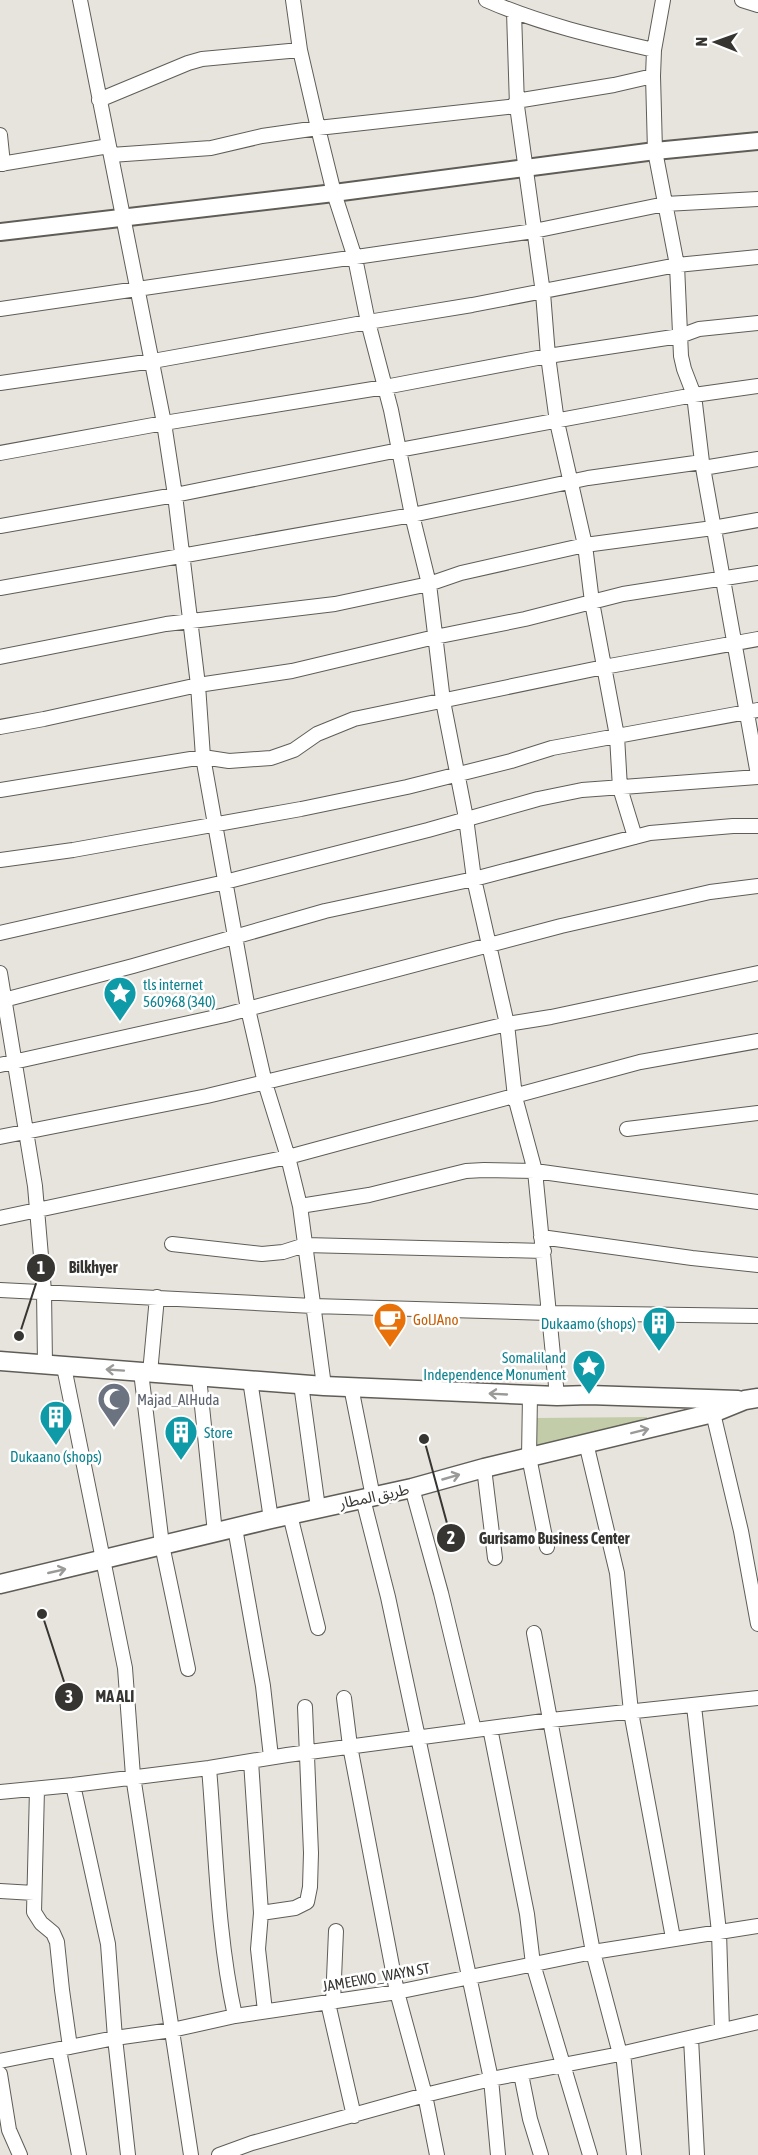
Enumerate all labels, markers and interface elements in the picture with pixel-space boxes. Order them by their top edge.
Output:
north arrow [686,12,746,72]
text: N [692,37,710,47]
place icon: tls internet 560968 (340) [102,975,138,1022]
place label: tls internet 560968 (340) [143,976,216,1010]
callout: Bilkhyer [26,1251,129,1285]
text: 1 [37,1257,45,1278]
text: Bilkhyer [69,1258,118,1276]
cafe icon: GolJAno [372,1301,408,1348]
building icon: Dukaamo (shops) [641,1305,677,1352]
place label: GolJAno [413,1311,458,1328]
place label: Dukaamo (shops) [541,1315,636,1332]
place icon: Somaliland Independence Monument [571,1348,607,1395]
place label: Somaliland Independence Monument [423,1349,566,1383]
one-way arrow [105,1365,125,1376]
mosque icon: Majad_AlHuda [96,1381,132,1428]
one-way arrow [489,1388,509,1399]
place label: Majad_AlHuda [137,1391,219,1408]
building icon: Dukaano (shops) [38,1399,74,1446]
building icon: Store [163,1414,199,1461]
place label: Store [204,1424,233,1441]
one-way arrow [630,1425,649,1437]
place label: Dukaano (shops) [10,1448,102,1465]
one-way arrow [441,1471,460,1482]
street label: طريق المطار [337,1480,411,1514]
callout: Gurisamo Business Center [436,1521,641,1555]
text: 2 [447,1527,455,1548]
text: Gurisamo Business Center [479,1529,630,1547]
one-way arrow [47,1565,66,1576]
callout: MA ALI [54,1680,146,1714]
text: 3 [65,1686,73,1707]
text: MA ALI [96,1687,134,1705]
street label: JAMEEWO_WAYN ST [321,1959,431,1995]

